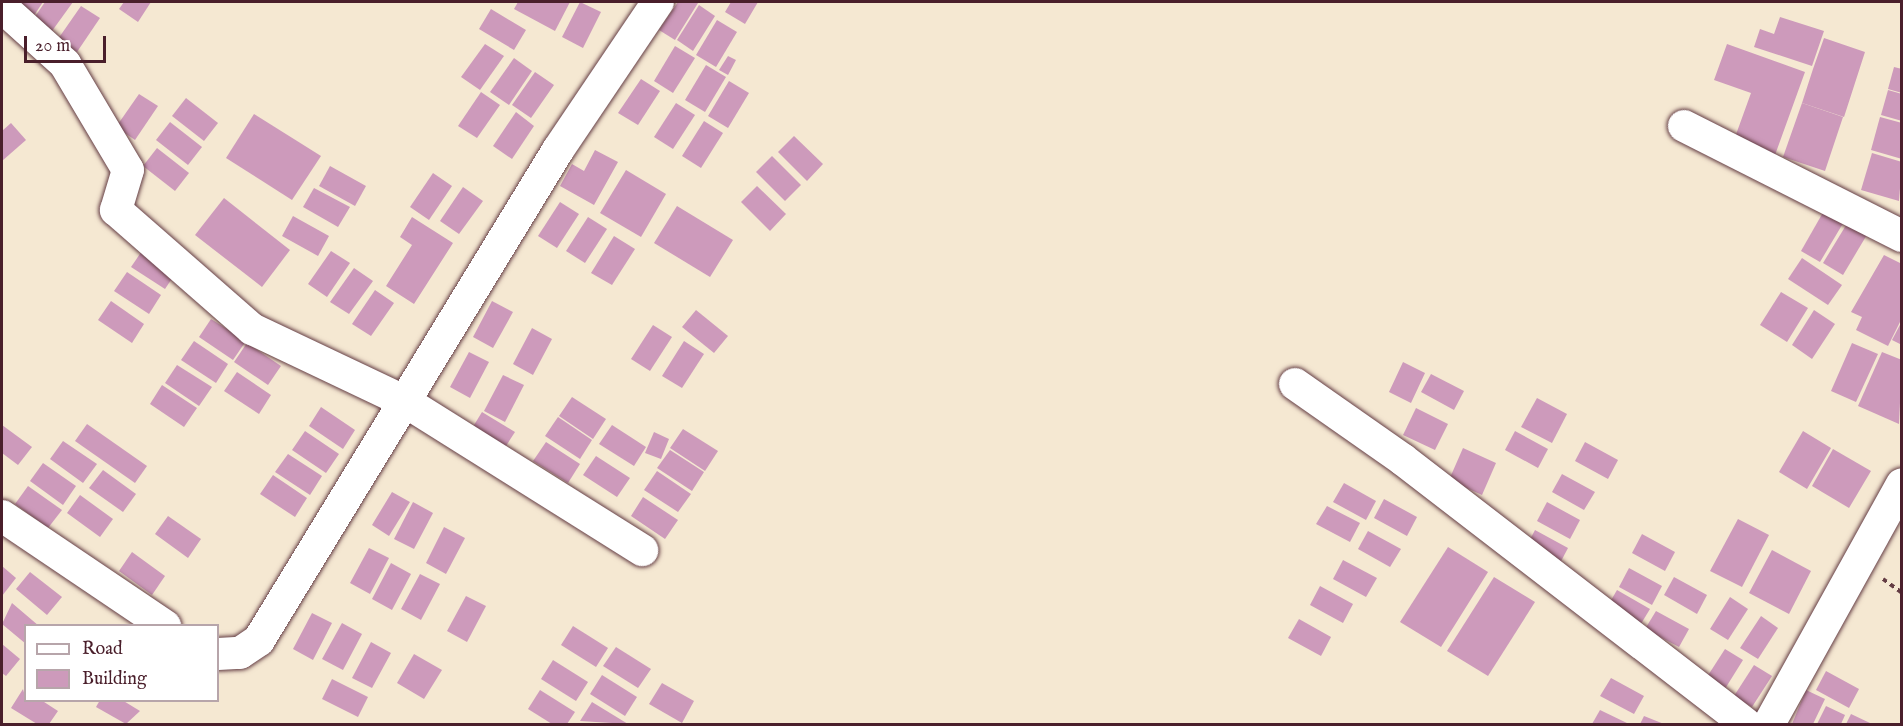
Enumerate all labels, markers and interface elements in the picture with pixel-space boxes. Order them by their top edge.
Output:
scale bar [27,24,110,62]
text: 20 m [35,35,70,58]
legend [24,624,219,702]
text: Road [82,638,123,661]
text: Building [82,668,147,691]

